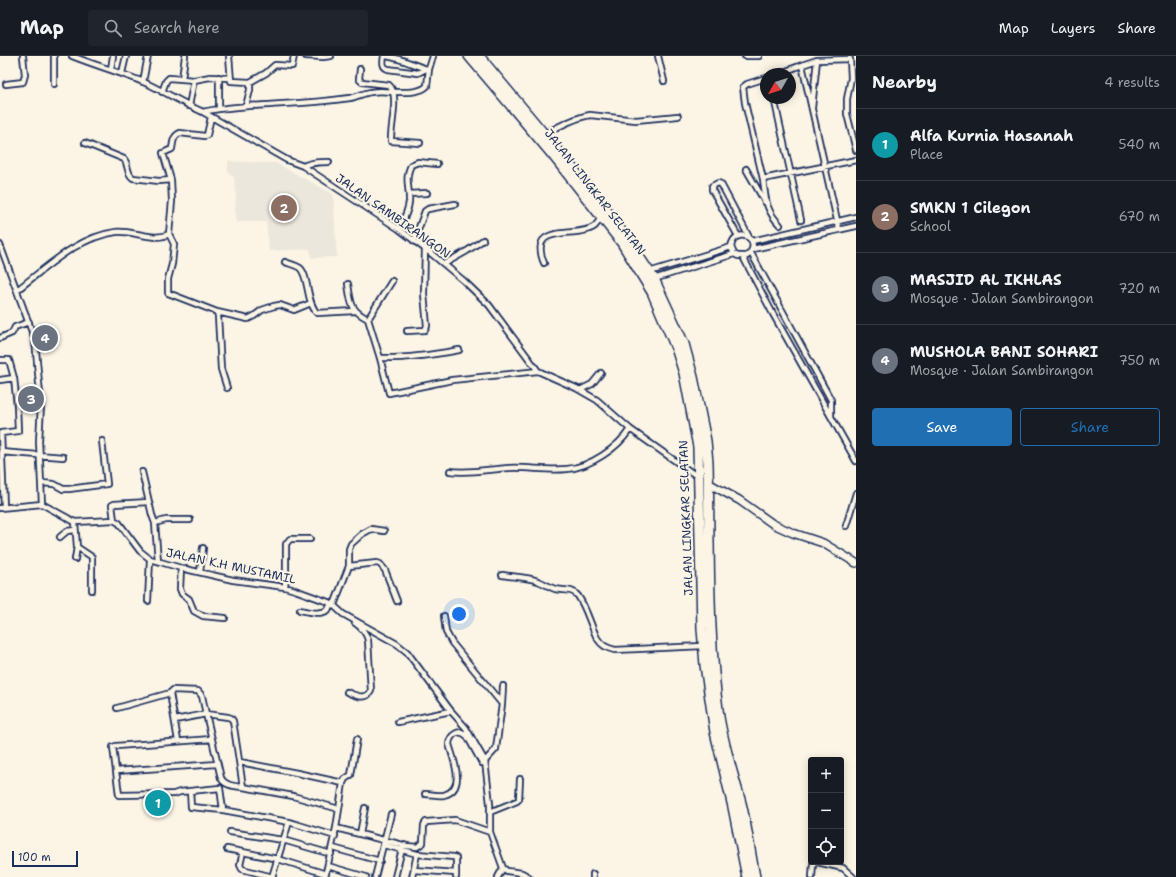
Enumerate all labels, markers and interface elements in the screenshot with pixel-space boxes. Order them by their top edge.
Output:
search box [88,10,368,46]
text: Map [20,15,64,40]
icon: search [102,17,124,39]
text: Search here [134,18,220,38]
text: Map [999,19,1029,37]
text: Layers [1051,19,1095,37]
text: Share [1117,19,1156,37]
north arrow [760,68,796,104]
text: Nearby [872,71,937,93]
text: 4 results [1104,74,1160,91]
street label: JALAN LINGKAR SELATAN [541,126,649,258]
text: Alfa Kurnia Hasanah [910,126,1073,146]
text: 1 [882,136,888,153]
text: 540 m [1119,136,1160,153]
text: Place [910,146,943,163]
street label: JALAN SAMBIRANGON [332,170,454,262]
pin: 2 [271,193,297,223]
text: SMKN 1 Cilegon [910,198,1030,218]
text: 2 [880,208,890,225]
text: 670 m [1119,208,1160,225]
text: School [910,218,951,235]
text: MASJID AL IKHLAS [910,270,1062,290]
text: 3 [880,280,890,297]
text: 720 m [1119,280,1160,297]
text: Mosque · Jalan Sambirangon [910,290,1094,307]
pin: 4 [32,323,58,353]
text: MUSHOLA BANI SOHARI [910,342,1098,362]
text: 4 [880,352,890,369]
text: 750 m [1119,352,1160,369]
text: Mosque · Jalan Sambirangon [910,362,1094,379]
pin: 3 [18,384,44,414]
button: Save [872,408,1012,446]
button: Share [1020,408,1160,446]
street label: JALAN LINGKAR SELATAN [675,440,697,596]
street label: JALAN K.H MUSTAMIL [165,544,298,588]
your location [449,604,469,624]
map controls [808,757,844,865]
button: + [808,757,844,793]
pin: 1 [145,788,171,818]
button: − [808,793,844,829]
button: locate [808,829,844,865]
scale bar [12,849,78,868]
text: 100 m [18,850,51,865]

